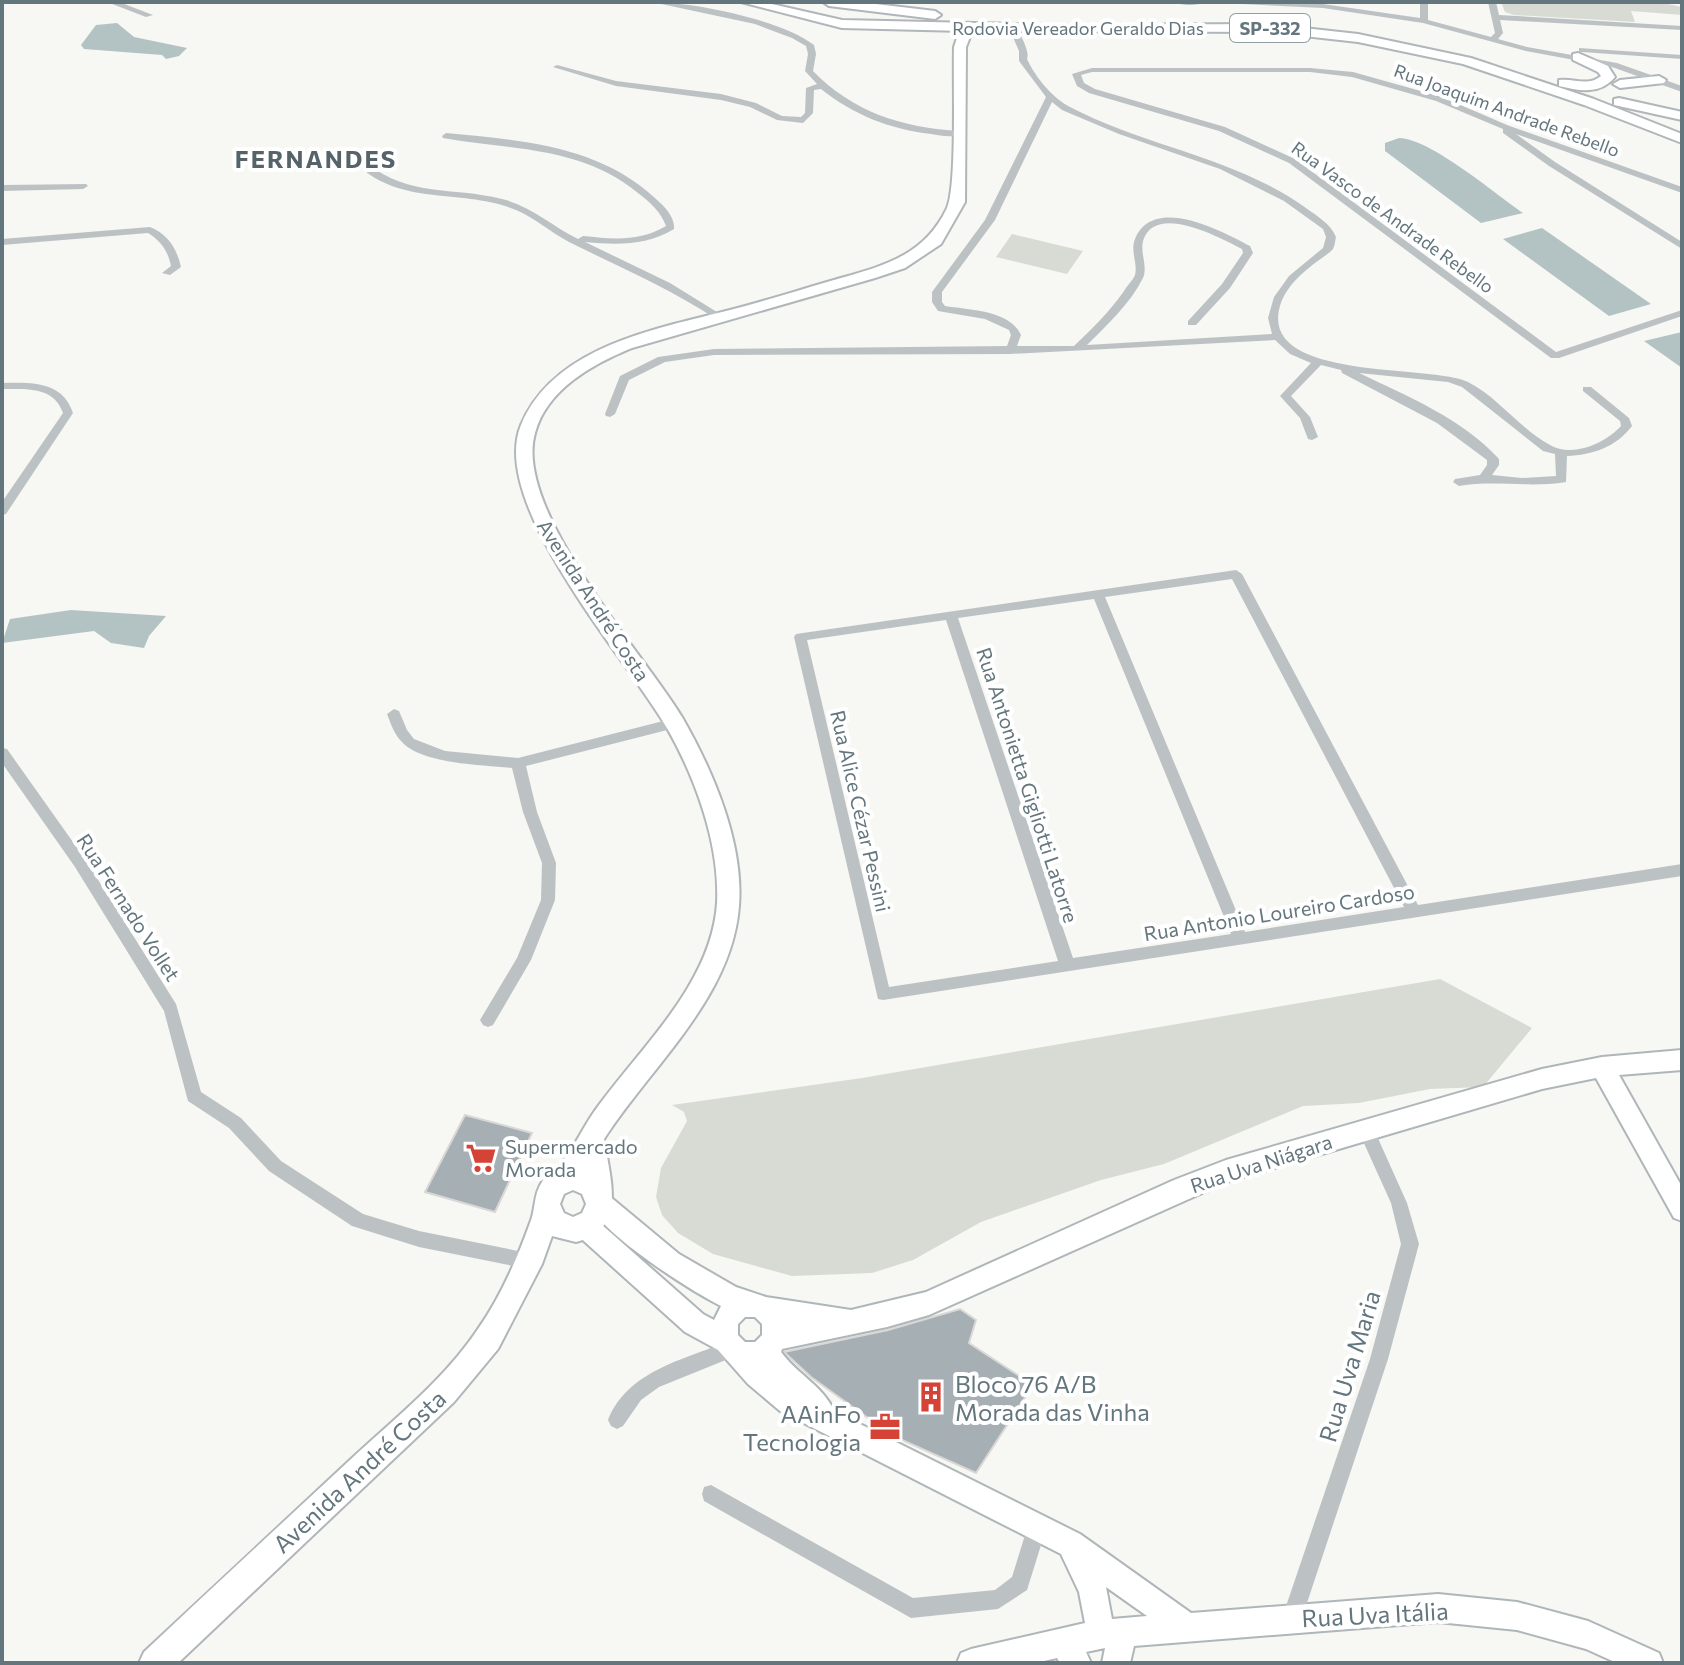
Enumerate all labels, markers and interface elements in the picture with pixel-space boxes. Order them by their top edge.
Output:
road number: SP-332 [1230,14,1310,42]
street label: Rodovia Vereador Geraldo Dias [952,17,1204,39]
street label: Rua Joaquim Andrade Rebello [1391,59,1623,161]
street label: Rua Vasco de Andrade Rebello [1288,136,1498,298]
district label: FERNANDES [235,144,397,173]
street label: Avenida André Costa [533,515,655,685]
street label: Rua Antonietta Gigliotti Latorre [972,644,1084,926]
street label: Rua Alice Cézar Pessini [826,708,896,914]
street label: Rua Fernado Vollet [72,829,186,985]
street label: Rua Antonio Loureiro Cardoso [1142,879,1416,945]
street label: Rua Uva Niágara [1187,1129,1335,1197]
place label: Supermercado Morada [505,1134,638,1181]
supermarket icon: Supermercado Morada [464,1141,498,1175]
street label: Rua Uva Maria [1312,1287,1386,1445]
place label: Bloco 76 A/B Morada das Vinha [955,1369,1150,1426]
building icon: Bloco 76 A/B Morada das Vinha [914,1380,948,1414]
street label: Avenida André Costa [267,1383,451,1559]
place label: AAinFo Tecnologia [743,1399,861,1456]
office icon: AAinFo Tecnologia [868,1410,902,1444]
street label: Rua Uva Itália [1301,1596,1449,1632]

